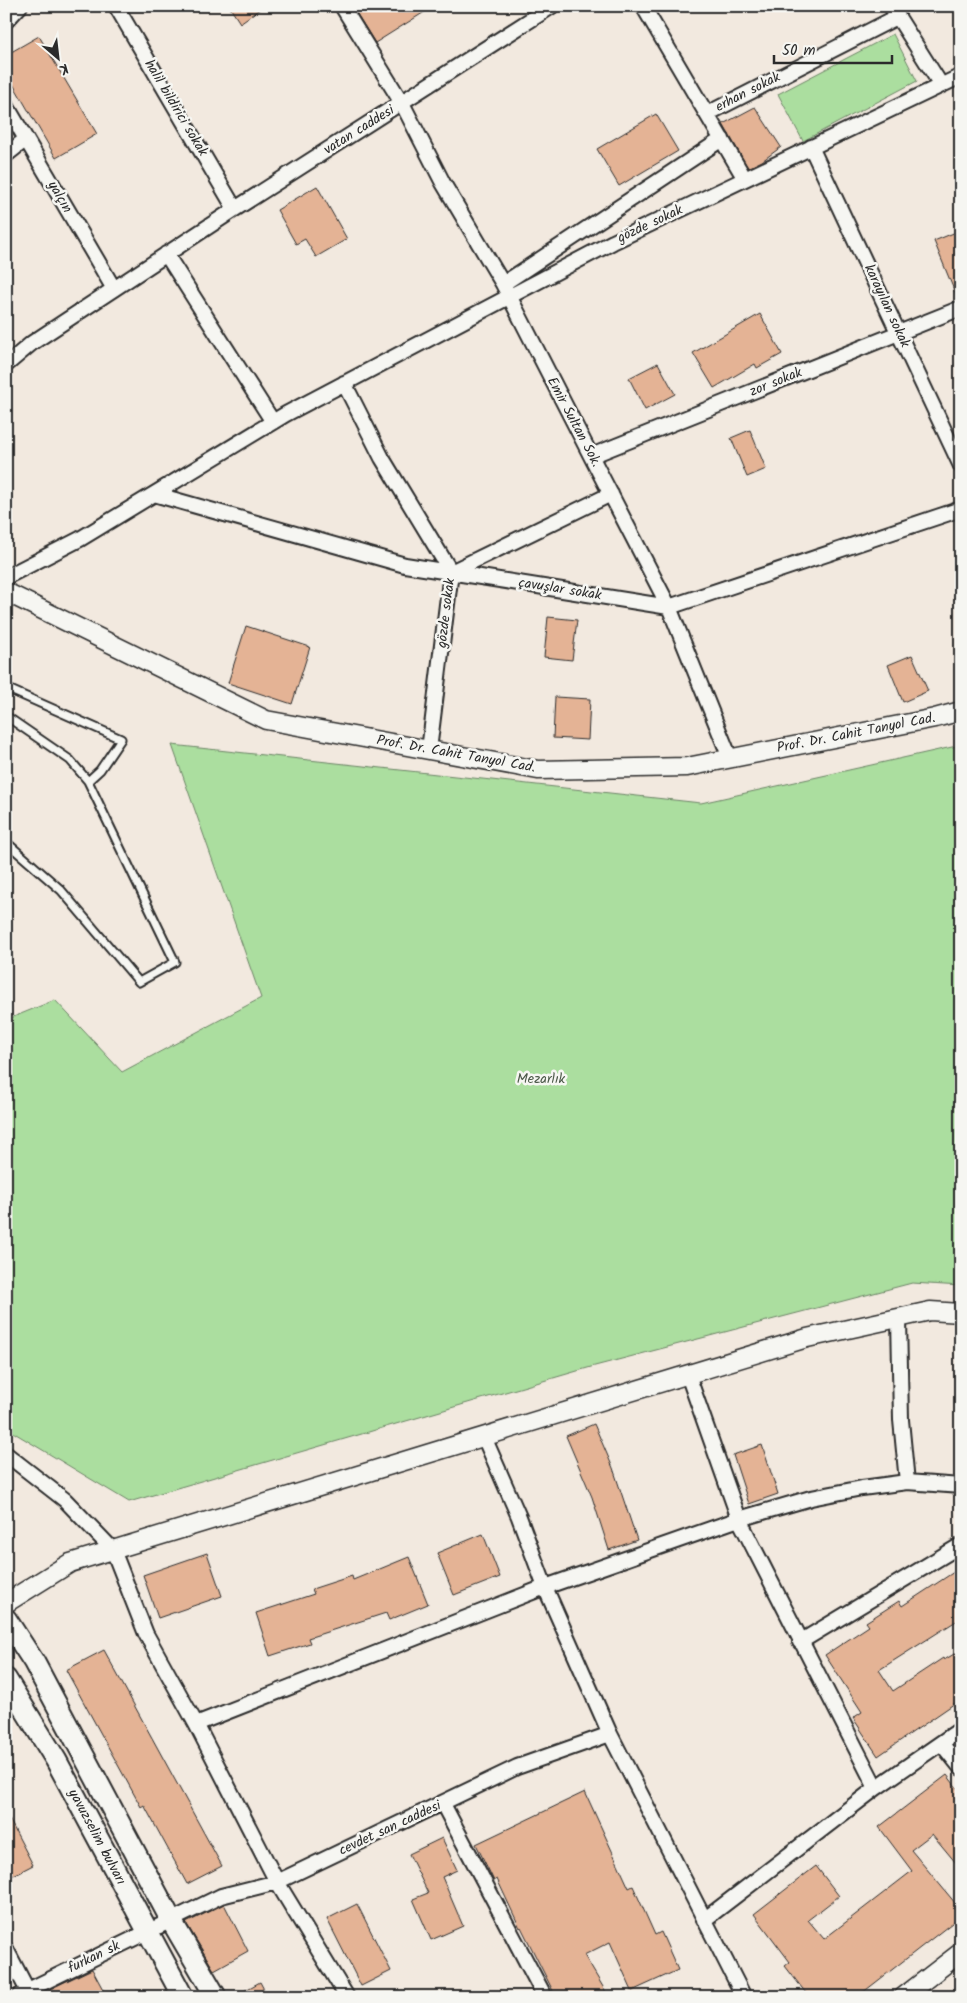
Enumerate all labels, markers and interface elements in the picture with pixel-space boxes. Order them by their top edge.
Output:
north arrow [32,32,82,82]
scale bar [774,32,892,64]
text: 50 m [782,39,816,63]
street label: halil bildirici sokak [138,55,214,161]
text: K [54,57,73,81]
street label: erhan sokak [712,66,785,118]
street label: vatan caddesi [319,99,399,161]
street label: yalçın [41,176,78,217]
street label: gözde sokak [613,199,687,249]
street label: karayılan sokak [858,261,916,352]
street label: zor sokak [746,361,806,402]
street label: Emir Sultan Sok. [541,373,607,471]
street label: çavuşlar sokak [517,572,603,606]
street label: gözde sokak [431,576,461,650]
street label: Prof. Dr. Cahit Tanyol Cad. [775,707,937,759]
street label: Prof. Dr. Cahit Tanyol Cad. [375,729,537,779]
park label: Mezarlık [517,1068,566,1090]
street label: yavuzselim bulvarı [62,1784,132,1889]
street label: cevdet san caddesi [335,1794,445,1861]
street label: furkan sk [64,1935,124,1979]

